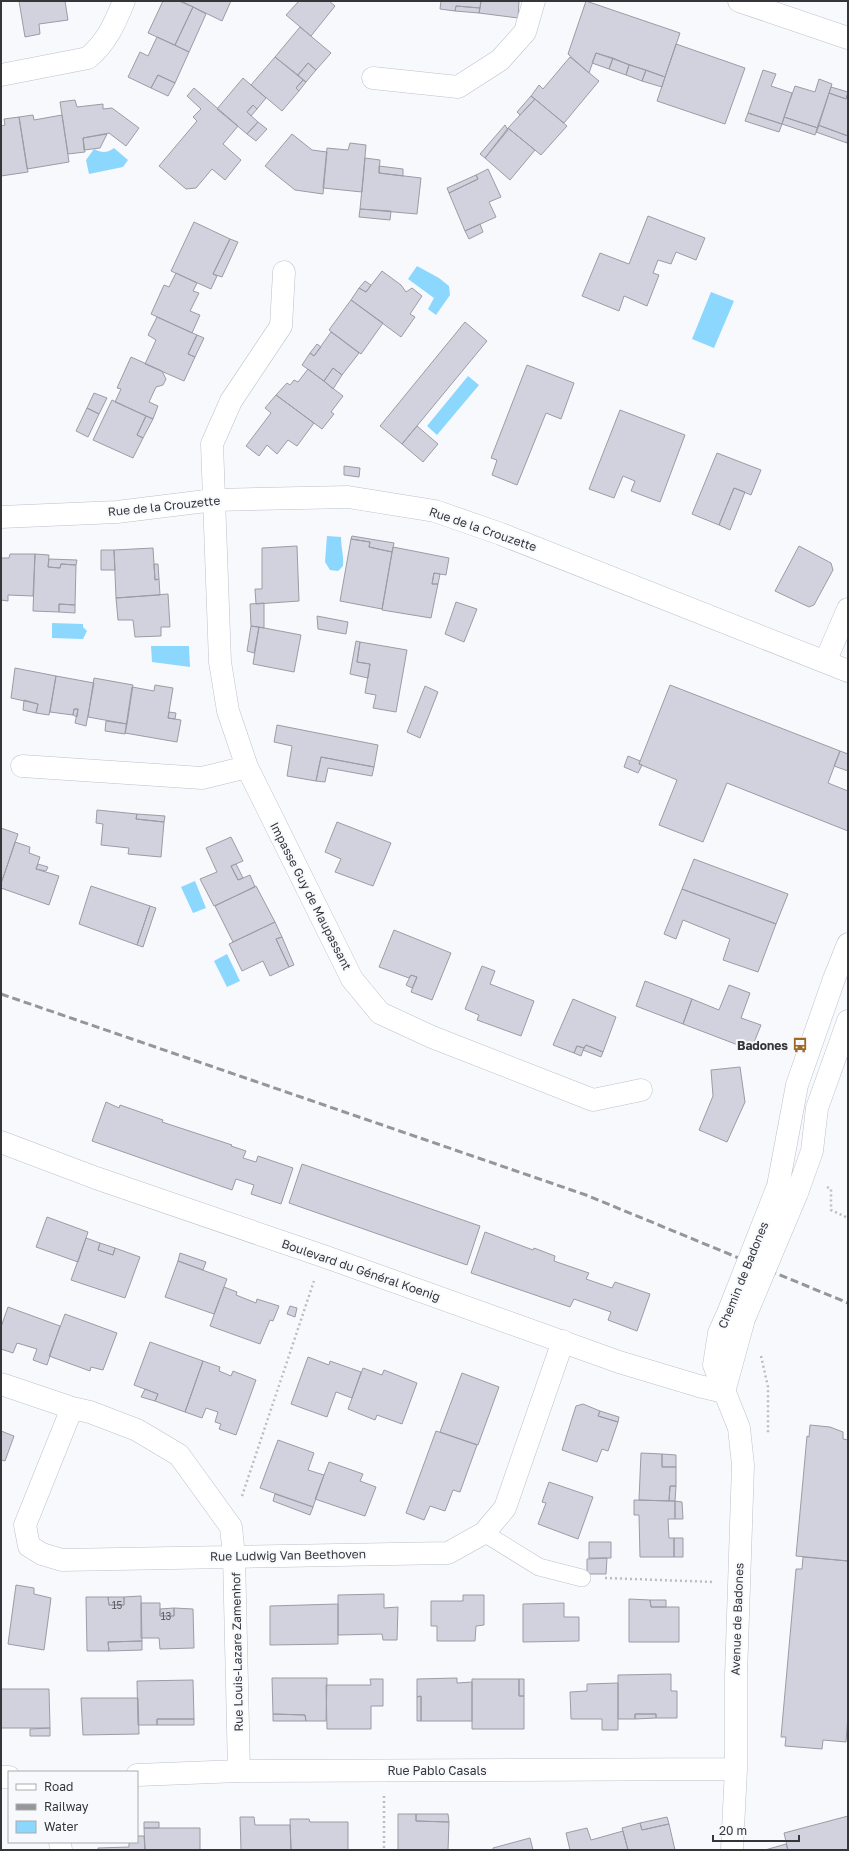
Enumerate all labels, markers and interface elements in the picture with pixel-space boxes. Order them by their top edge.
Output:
street label: Rue de la Crouzette [107,493,221,519]
street label: Rue de la Crouzette [427,504,539,554]
street label: Impasse Guy de Maupassant [267,819,355,973]
bus stop icon: Badones [791,1036,809,1054]
place label: Badones [737,1038,788,1053]
street label: Chemin de Badones [715,1219,771,1331]
street label: Boulevard du Général Koenig [280,1236,442,1304]
street label: Rue Ludwig Van Beethoven [210,1546,366,1564]
street label: Avenue de Badones [728,1562,746,1676]
street label: Rue Louis-Lazare Zamenhof [228,1572,246,1732]
house number: 15 [112,1599,123,1611]
house number: 13 [161,1610,171,1622]
street label: Rue Pablo Casals [387,1763,487,1778]
legend [8,1771,138,1843]
text: Road [44,1779,73,1794]
text: Railway [44,1799,89,1814]
scale bar [713,1817,799,1843]
text: Water [44,1819,78,1834]
text: 20 m [719,1823,747,1838]

